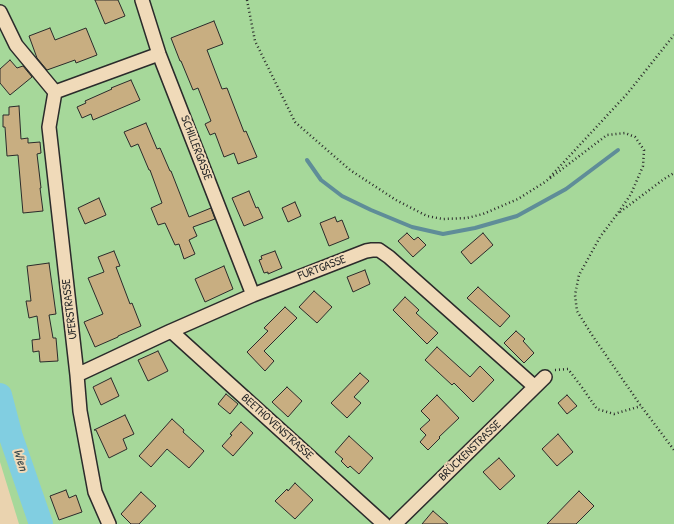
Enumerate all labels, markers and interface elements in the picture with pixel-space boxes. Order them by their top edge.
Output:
street label: SCHILLERGASSE [177,114,215,182]
street label: FURTGASSE [296,252,348,284]
street label: UFERSTRASSE [59,278,81,340]
street label: BEETHOVENSTRASSE [238,391,316,463]
street label: BRÜCKENSTRASSE [436,418,504,484]
water label: Wien [9,447,31,473]

